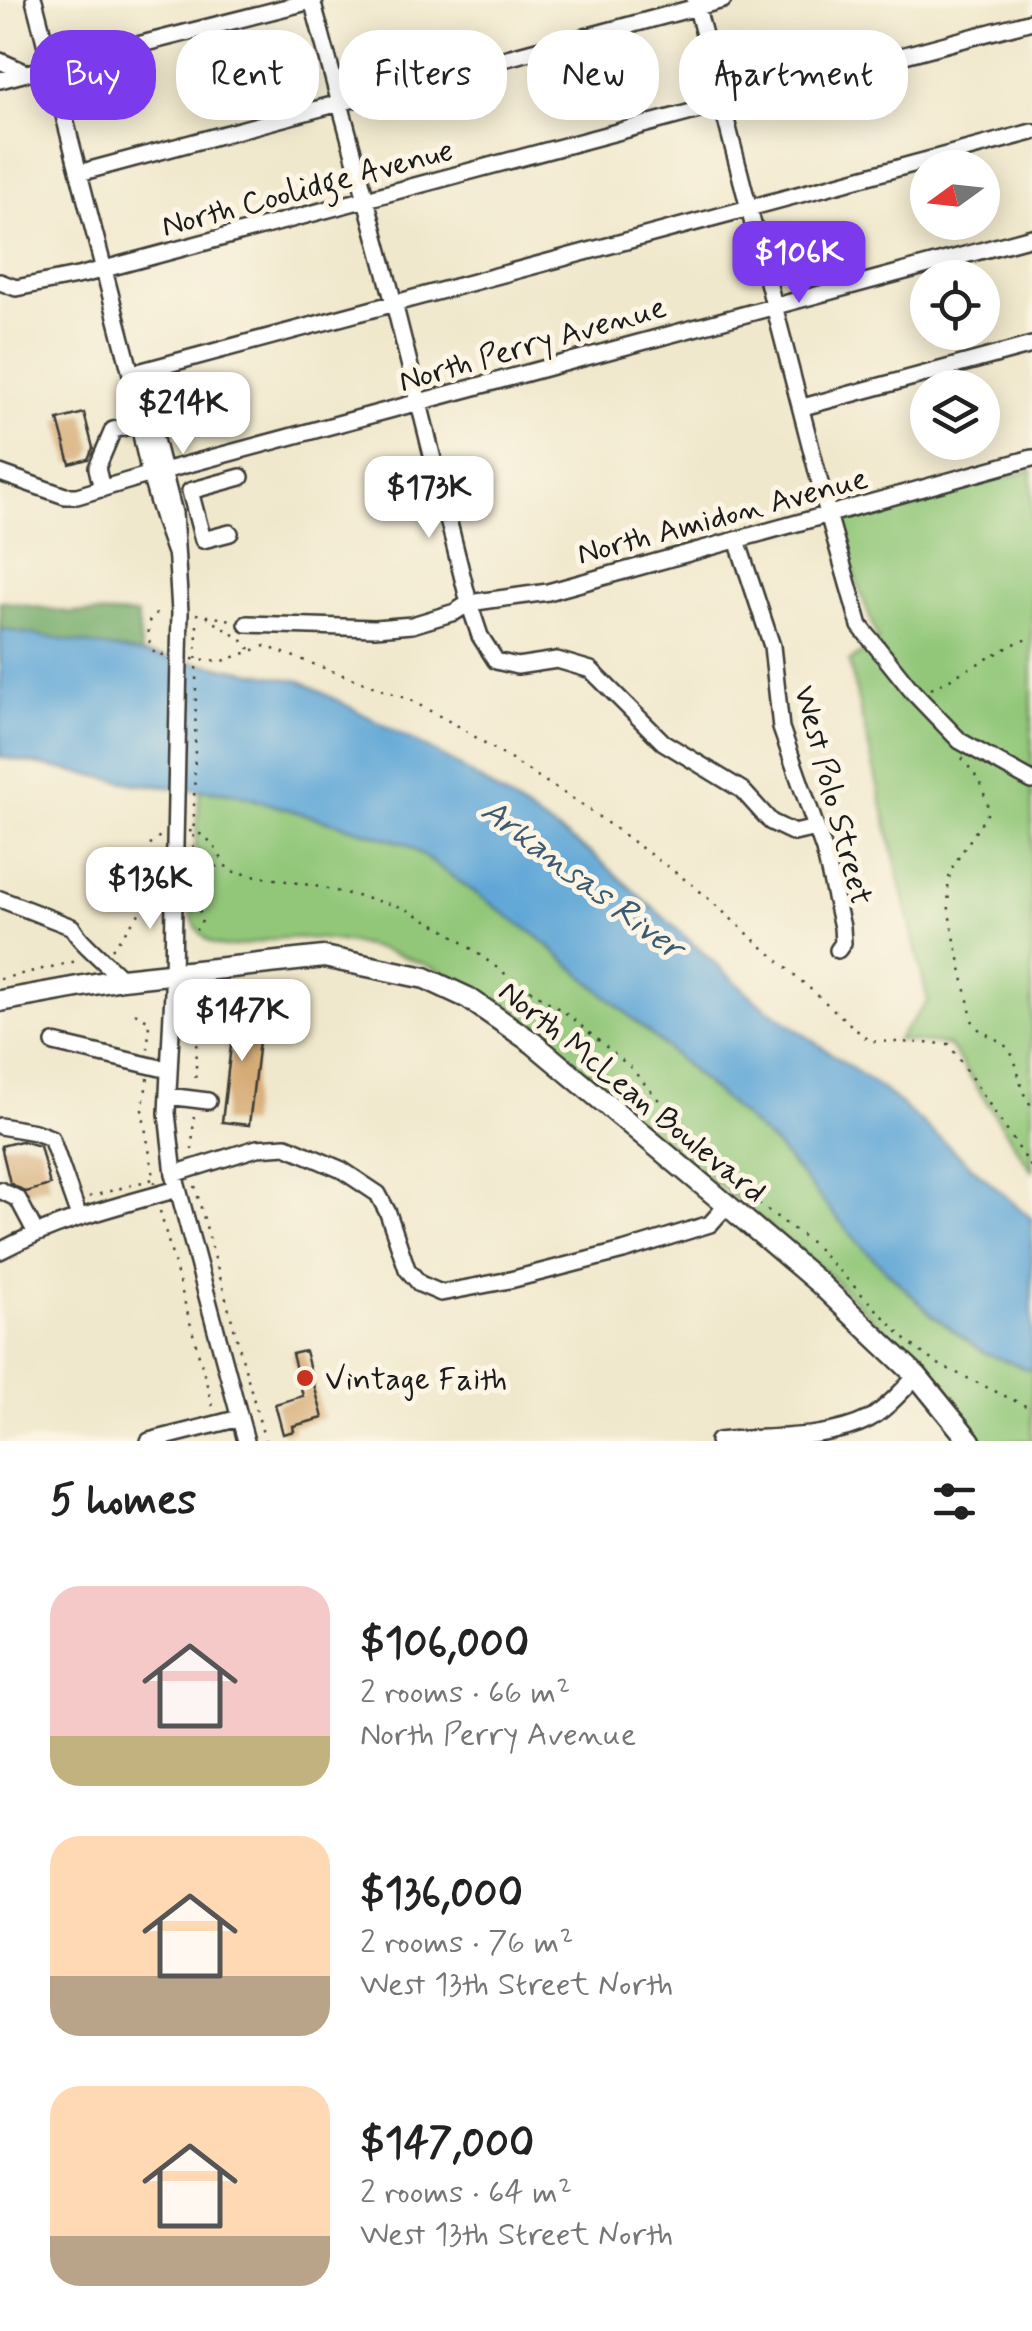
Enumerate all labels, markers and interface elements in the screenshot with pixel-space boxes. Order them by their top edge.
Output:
chip: Buy [30,30,156,120]
chip: Rent [176,30,319,120]
chip: Filters [339,30,507,120]
chip: New [527,30,659,120]
chip: Apartment [679,30,908,120]
street label: North Coolidge Avenue [157,130,459,251]
north arrow [910,150,1000,240]
map controls [910,150,1000,460]
pin: $106K [729,221,869,306]
text: $106K [754,232,844,274]
button: locate [910,260,1000,350]
street label: North Perry Avenue [394,287,671,403]
button: layers [910,370,1000,460]
pin: $214K [113,372,253,457]
text: $214K [138,383,228,425]
pin: $173K [359,456,499,541]
street label: North Amidon Avenue [573,458,872,576]
text: $173K [387,467,471,509]
street label: West Polo Street [783,681,882,910]
water label: Arkansas River [471,788,696,973]
pin: $136K [80,847,220,932]
text: $136K [108,858,192,900]
street label: North McLean Boulevard [489,972,774,1214]
pin: $147K [172,979,312,1064]
text: $147K [196,990,289,1032]
place label: Vintage Faith [325,1359,507,1401]
marker: Vintage Faith [294,1367,316,1389]
text: 5 homes [50,1474,196,1529]
icon: filters [927,1474,982,1529]
text: $106,000 [360,1617,529,1672]
icon: home [130,1626,250,1746]
text: 2 rooms · 66 m² [360,1672,570,1714]
text: North Perry Avenue [360,1714,636,1756]
text: $136,000 [360,1867,523,1922]
icon: home [130,1876,250,1996]
text: 2 rooms · 76 m² [360,1922,573,1964]
text: West 13th Street North [360,1964,673,2006]
text: $147,000 [360,2117,534,2172]
icon: home [130,2126,250,2246]
text: 2 rooms · 64 m² [360,2172,572,2214]
text: West 13th Street North [360,2214,673,2256]

